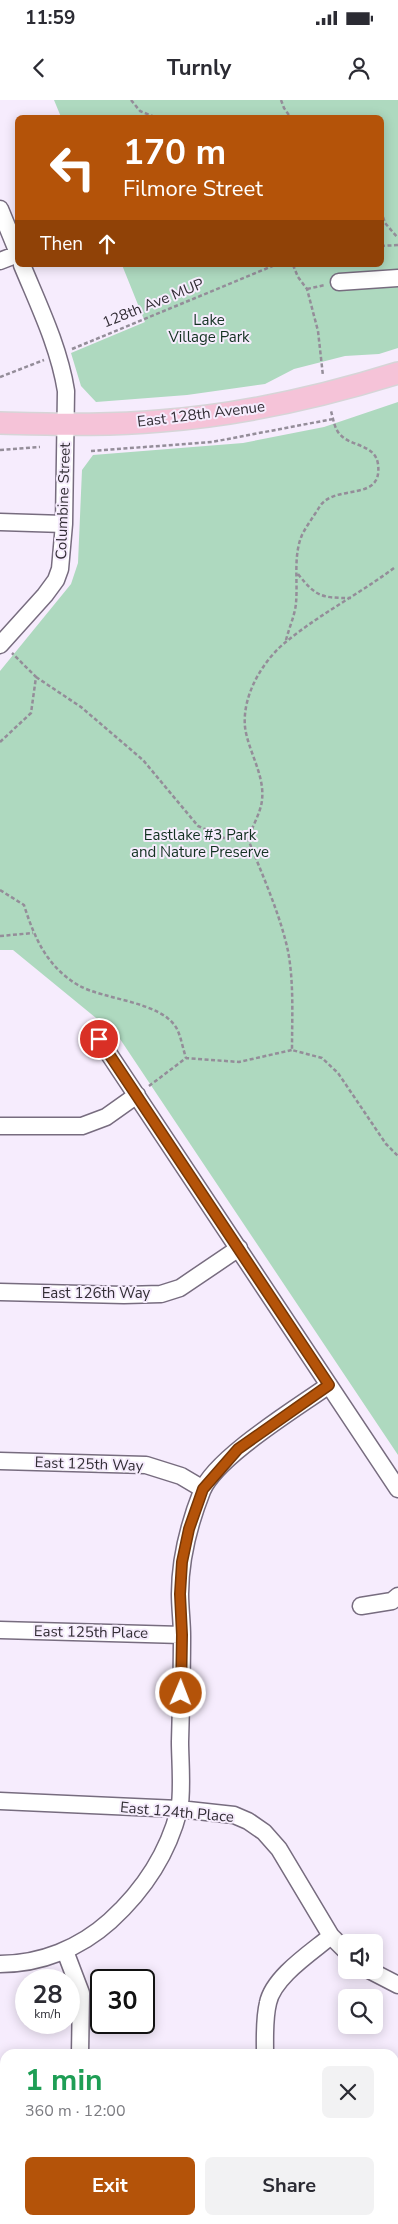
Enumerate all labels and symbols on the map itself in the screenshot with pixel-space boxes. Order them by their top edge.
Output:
street label: 128th Ave MUP [99,273,207,332]
park label: Lake Village Park [167,310,250,347]
street label: East 128th Avenue [136,396,266,432]
street label: Columbine Street [51,441,75,560]
park label: Eastlake #3 Park and Nature Preserve [131,825,269,862]
pin [78,1018,120,1060]
street label: East 126th Way [42,1283,151,1303]
street label: East 125th Way [34,1452,144,1476]
street label: East 125th Place [34,1621,148,1643]
position arrow [154,1666,206,1718]
street label: East 124th Place [119,1797,235,1827]
speed limit sign: 30 [90,1969,155,2034]

